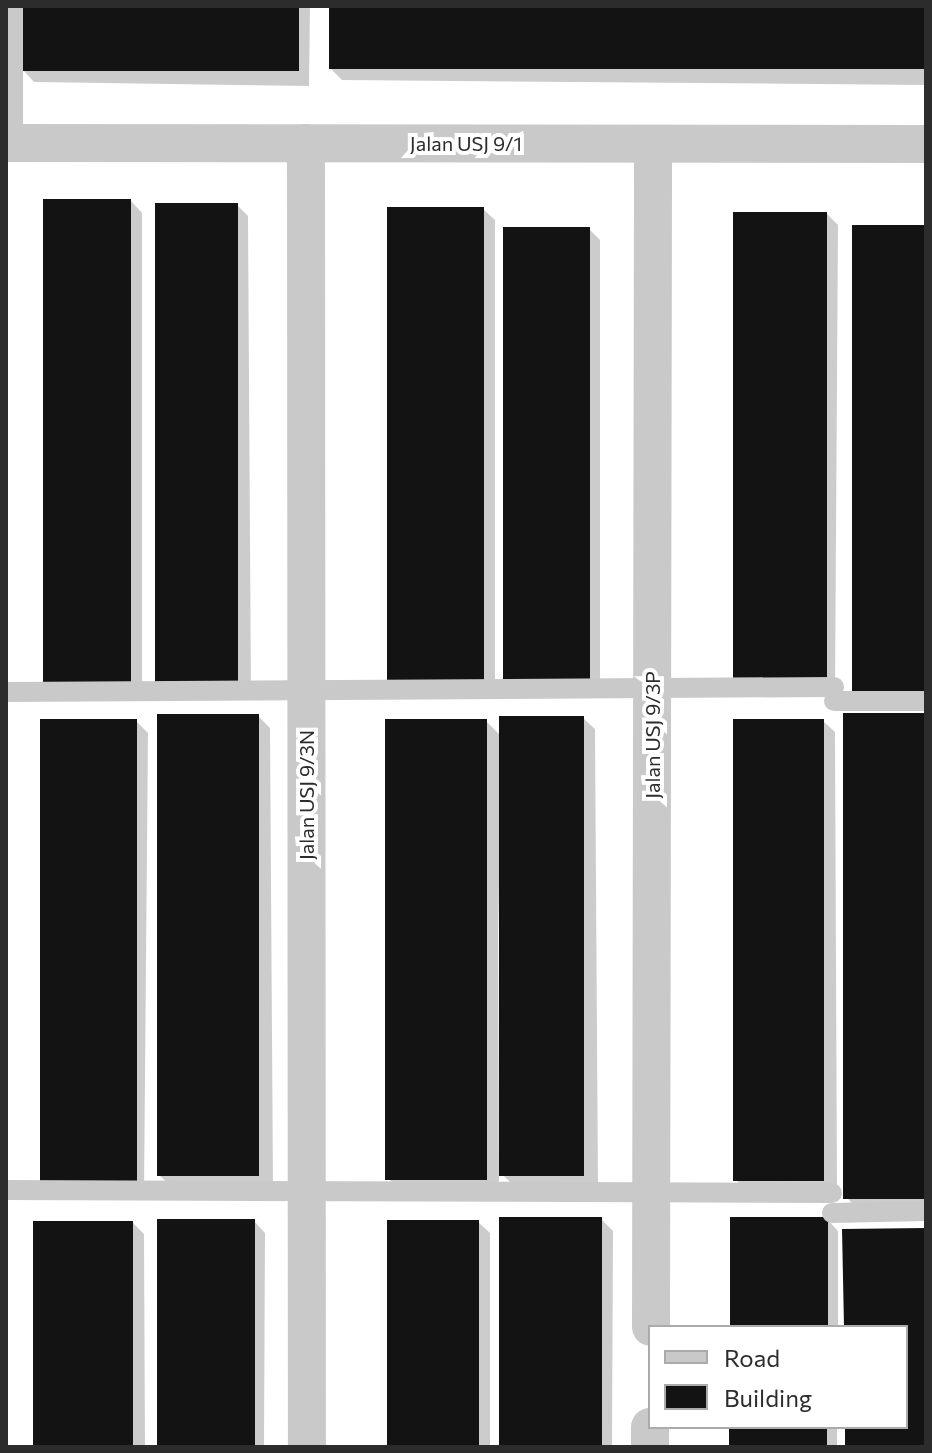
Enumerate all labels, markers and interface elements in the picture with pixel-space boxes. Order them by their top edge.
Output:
street label: Jalan USJ 9/1 [410,131,522,155]
street label: Jalan USJ 9/3P [640,671,664,799]
street label: Jalan USJ 9/3N [294,730,318,860]
legend [648,1325,908,1429]
text: Road [724,1343,780,1372]
text: Building [724,1383,812,1412]

